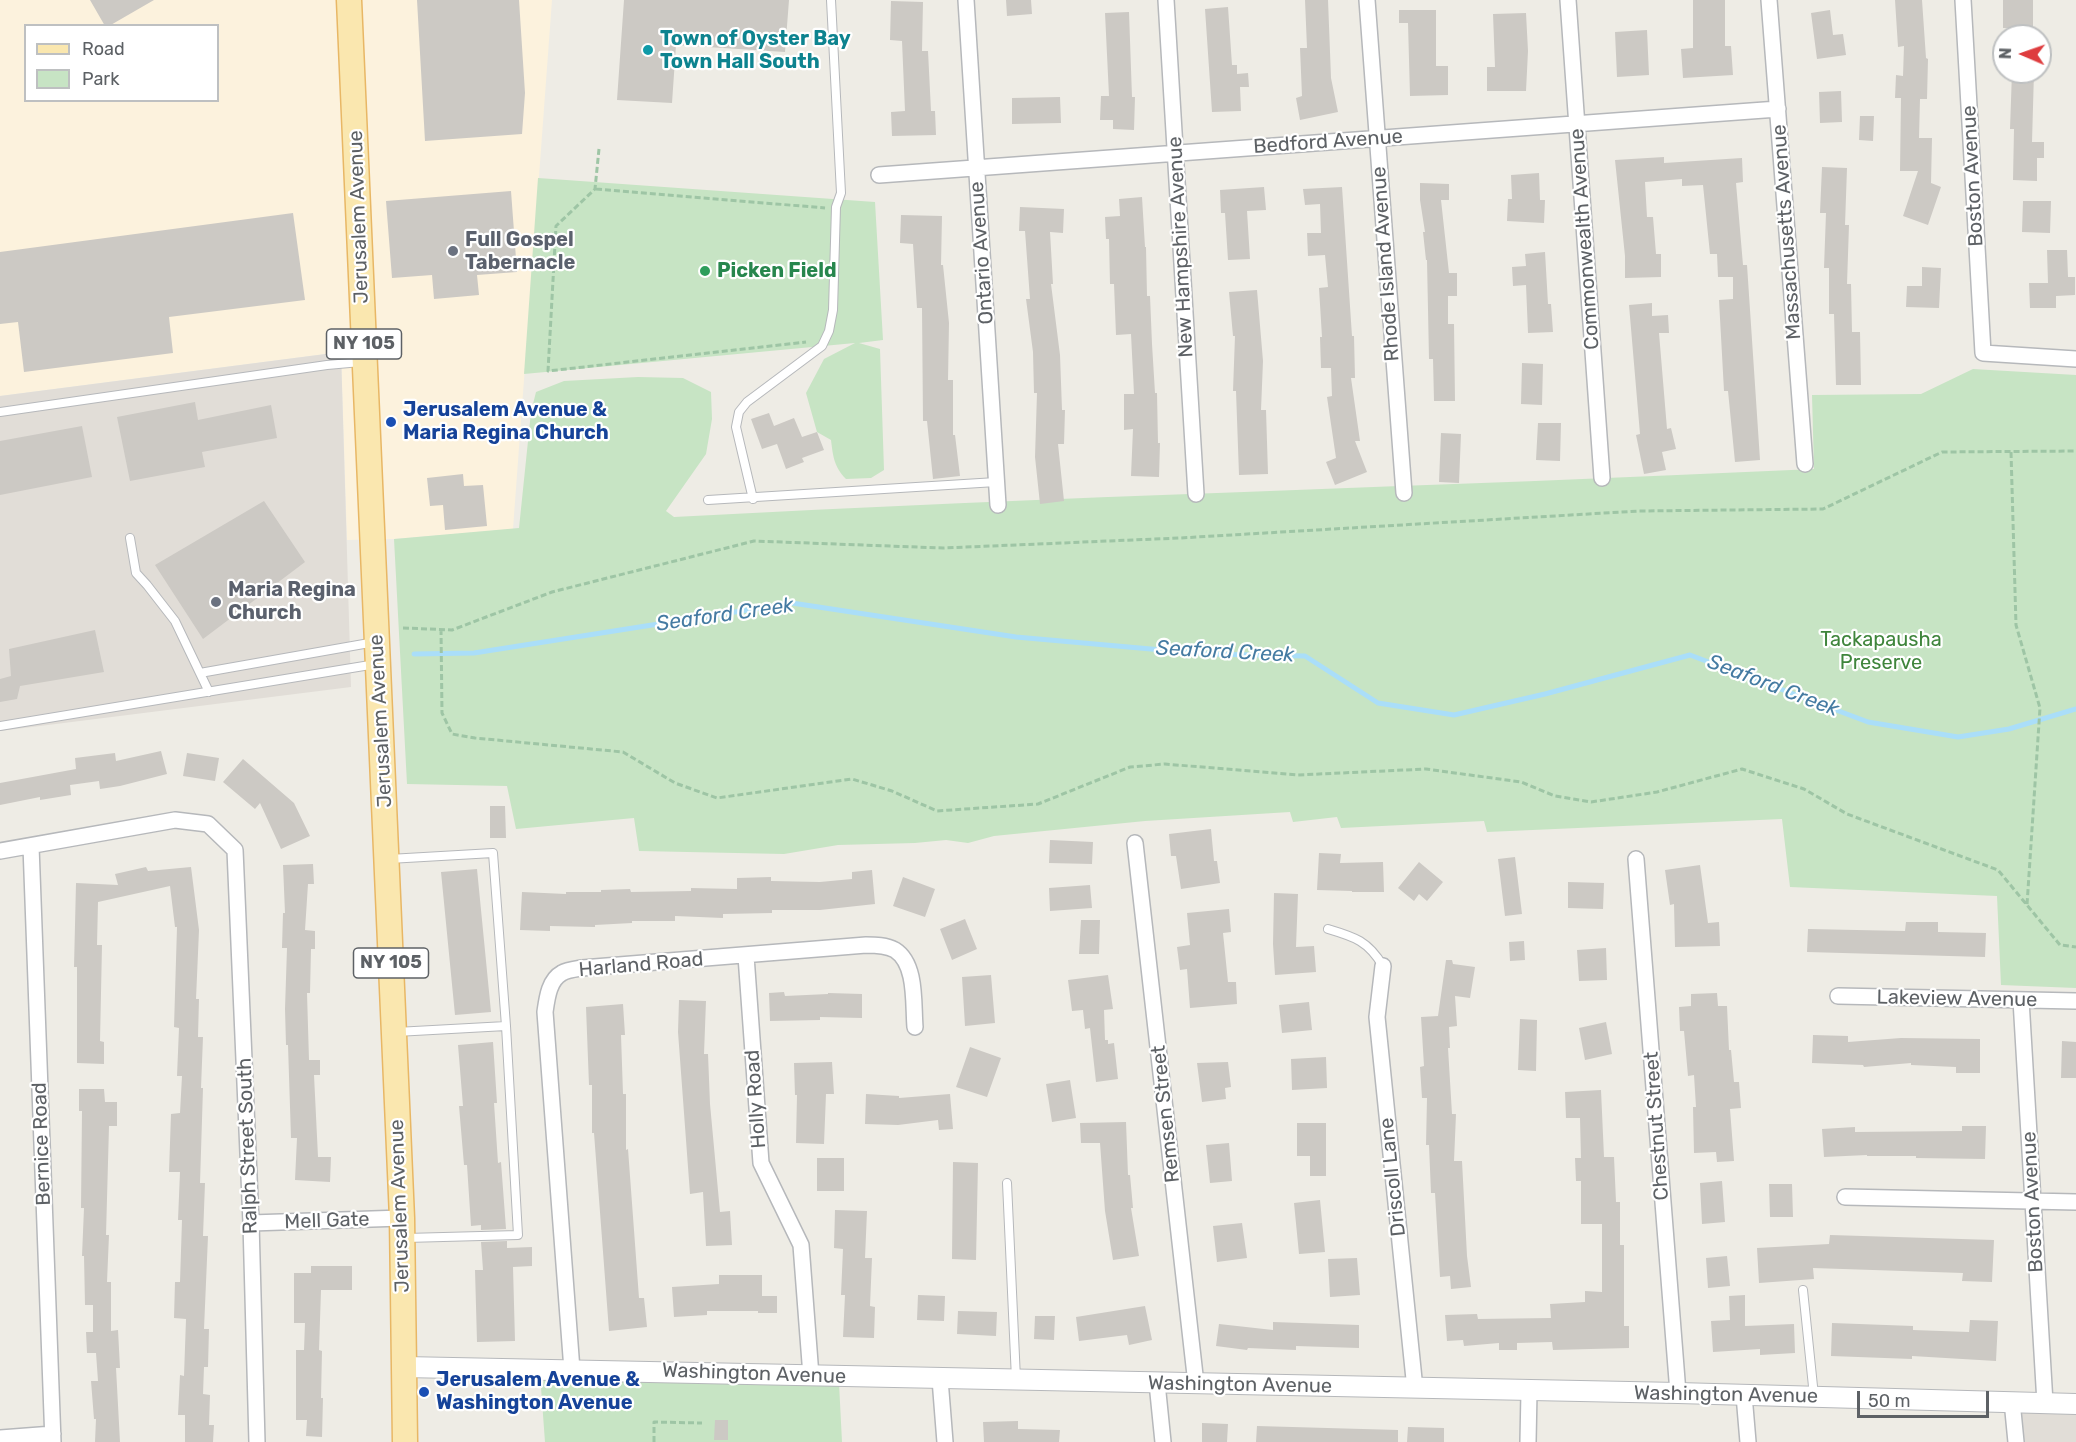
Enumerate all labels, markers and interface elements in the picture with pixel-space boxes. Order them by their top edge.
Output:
legend [24,24,219,102]
north arrow [1992,24,2052,84]
place label: Town of Oyster Bay Town Hall South [660,27,851,74]
text: Road [82,38,125,60]
marker: Town of Oyster Bay Town Hall South [641,43,655,57]
text: N [1996,47,2015,60]
text: Park [82,68,119,90]
street label: Boston Avenue [1957,105,1989,247]
street label: Massachusetts Avenue [1768,124,1806,340]
street label: Bedford Avenue [1253,125,1403,159]
street label: Commonwealth Avenue [1565,128,1605,350]
street label: Jerusalem Avenue [344,130,374,304]
street label: New Hampshire Avenue [1163,136,1199,358]
street label: Rhode Island Avenue [1367,166,1405,362]
street label: Ontario Avenue [965,181,999,325]
place label: Full Gospel Tabernacle [465,228,575,275]
marker: Full Gospel Tabernacle [446,244,460,258]
place label: Picken Field [717,259,837,283]
marker: Picken Field [698,264,712,278]
road number: NY 105 [326,329,401,359]
place label: Jerusalem Avenue & Maria Regina Church [403,398,609,445]
marker: Jerusalem Avenue & Maria Regina Church [384,415,398,429]
place label: Maria Regina Church [228,578,356,625]
water label: Seaford Creek [655,593,795,637]
marker: Maria Regina Church [209,595,223,609]
park label: Tackapausha Preserve [1820,628,1942,675]
street label: Jerusalem Avenue [364,634,398,808]
water label: Seaford Creek [1155,636,1295,668]
water label: Seaford Creek [1704,649,1842,723]
road number: NY 105 [354,948,428,978]
street label: Harland Road [578,948,704,982]
street label: Lakeview Avenue [1876,986,2038,1012]
street label: Remsen Street [1147,1044,1185,1184]
street label: Holly Road [741,1049,771,1149]
street label: Chestnut Street [1640,1051,1674,1201]
street label: Ralph Street South [233,1057,263,1235]
street label: Bernice Road [28,1082,56,1206]
street label: Driscoll Lane [1375,1116,1411,1238]
street label: Jerusalem Avenue [385,1119,415,1293]
street label: Boston Avenue [2017,1131,2049,1273]
street label: Mell Gate [284,1208,370,1234]
street label: Washington Avenue [662,1359,846,1389]
place label: Jerusalem Avenue & Washington Avenue [436,1368,640,1415]
street label: Washington Avenue [1148,1371,1332,1399]
scale bar [1860,1379,1992,1417]
street label: Washington Avenue [1634,1381,1818,1409]
marker: Jerusalem Avenue & Washington Avenue [417,1385,431,1399]
text: 50 m [1868,1390,1911,1412]

